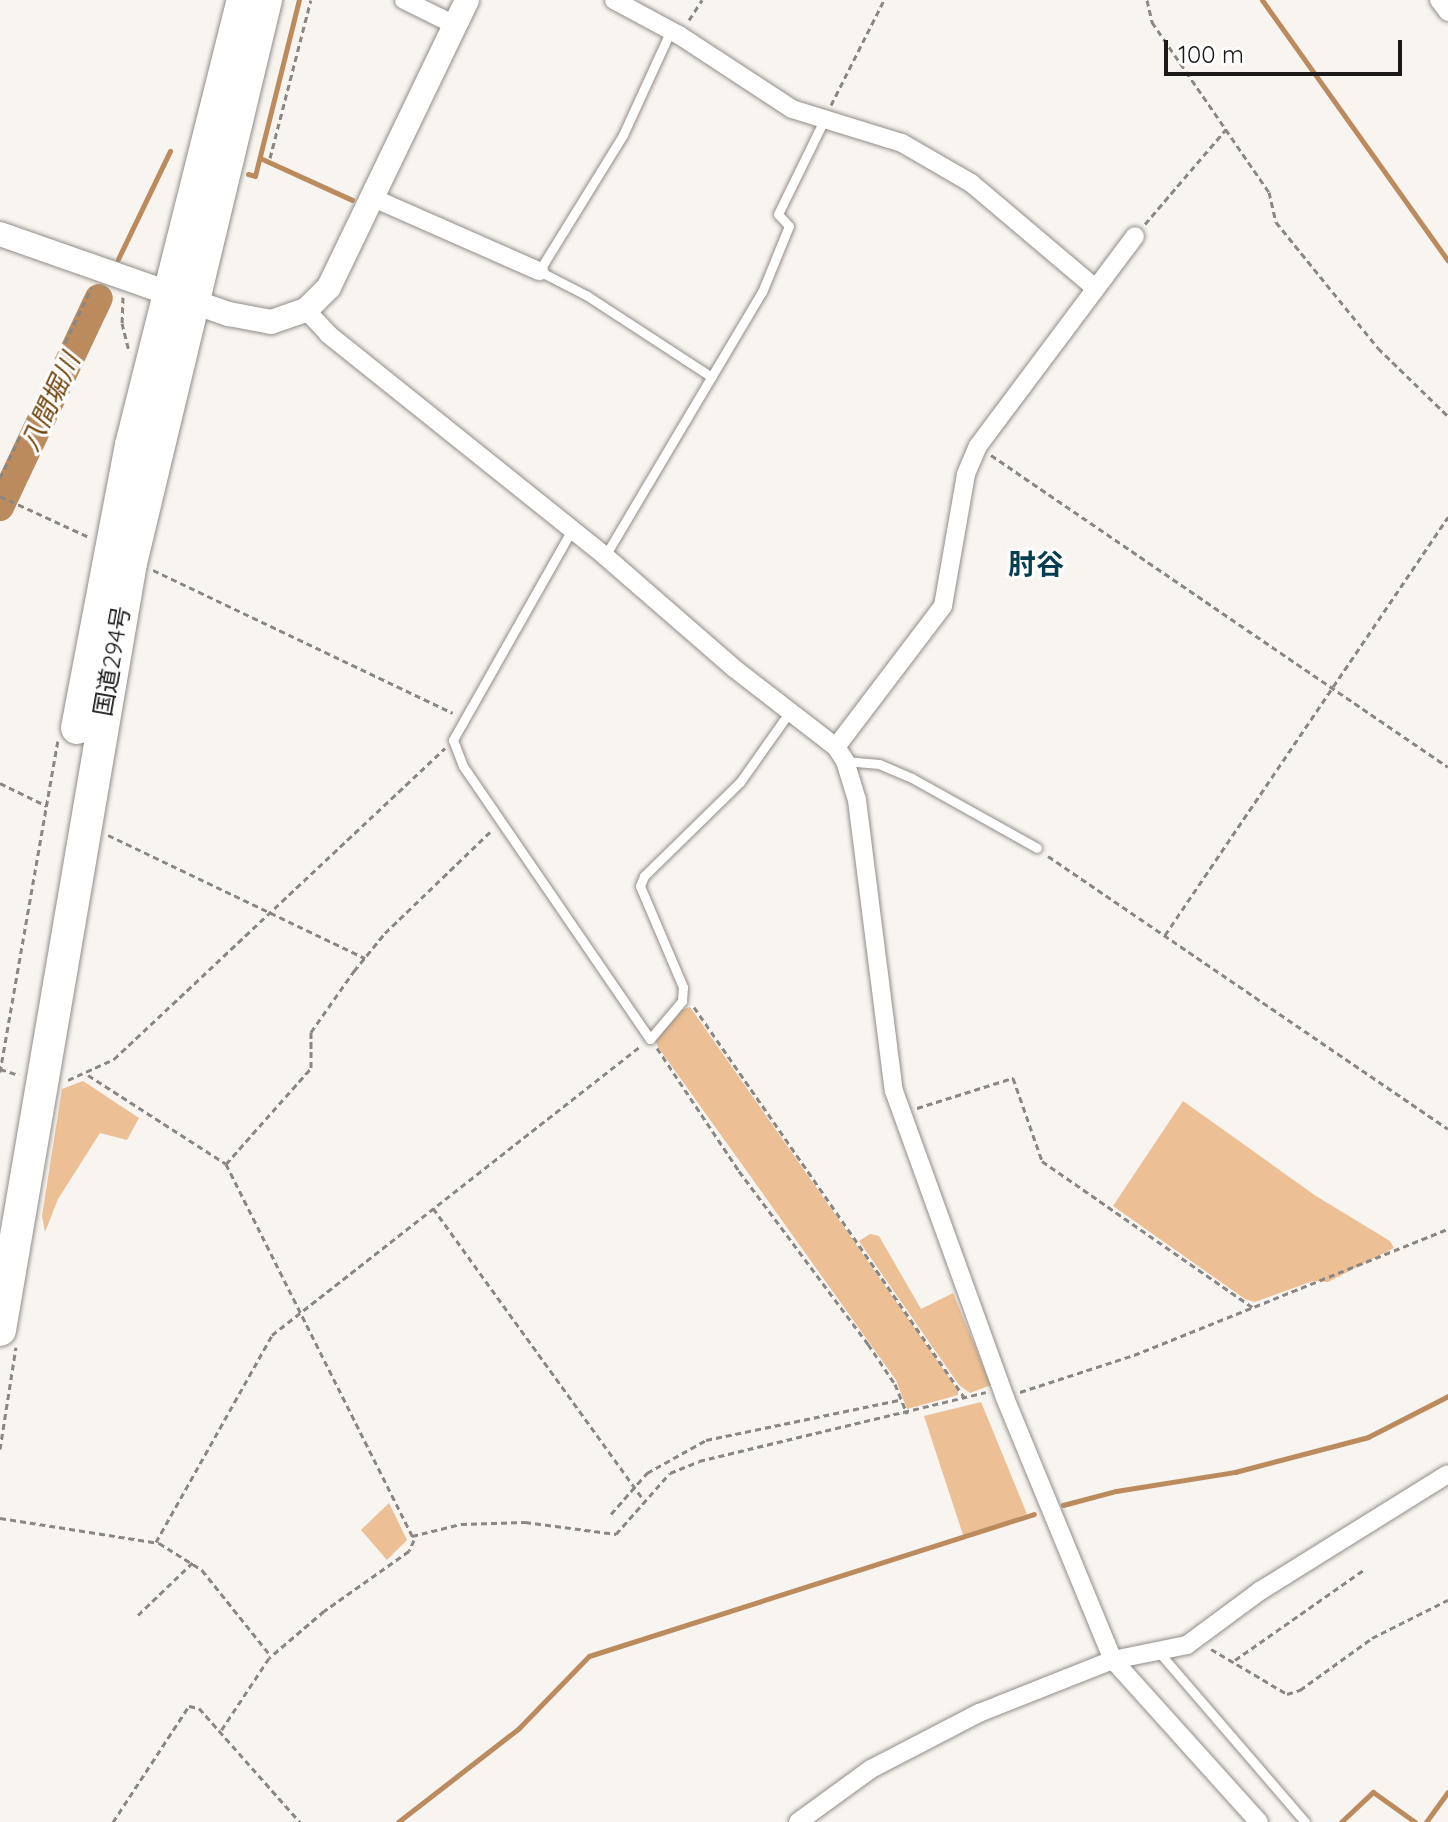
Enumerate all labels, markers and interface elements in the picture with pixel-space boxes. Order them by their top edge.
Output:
scale bar [1168,24,1406,74]
text: 100 m [1178,39,1244,69]
water label: 八間堀川 [14,348,86,456]
district label: 肘谷 [1008,547,1064,581]
street label: 国道294号 [88,604,136,718]

